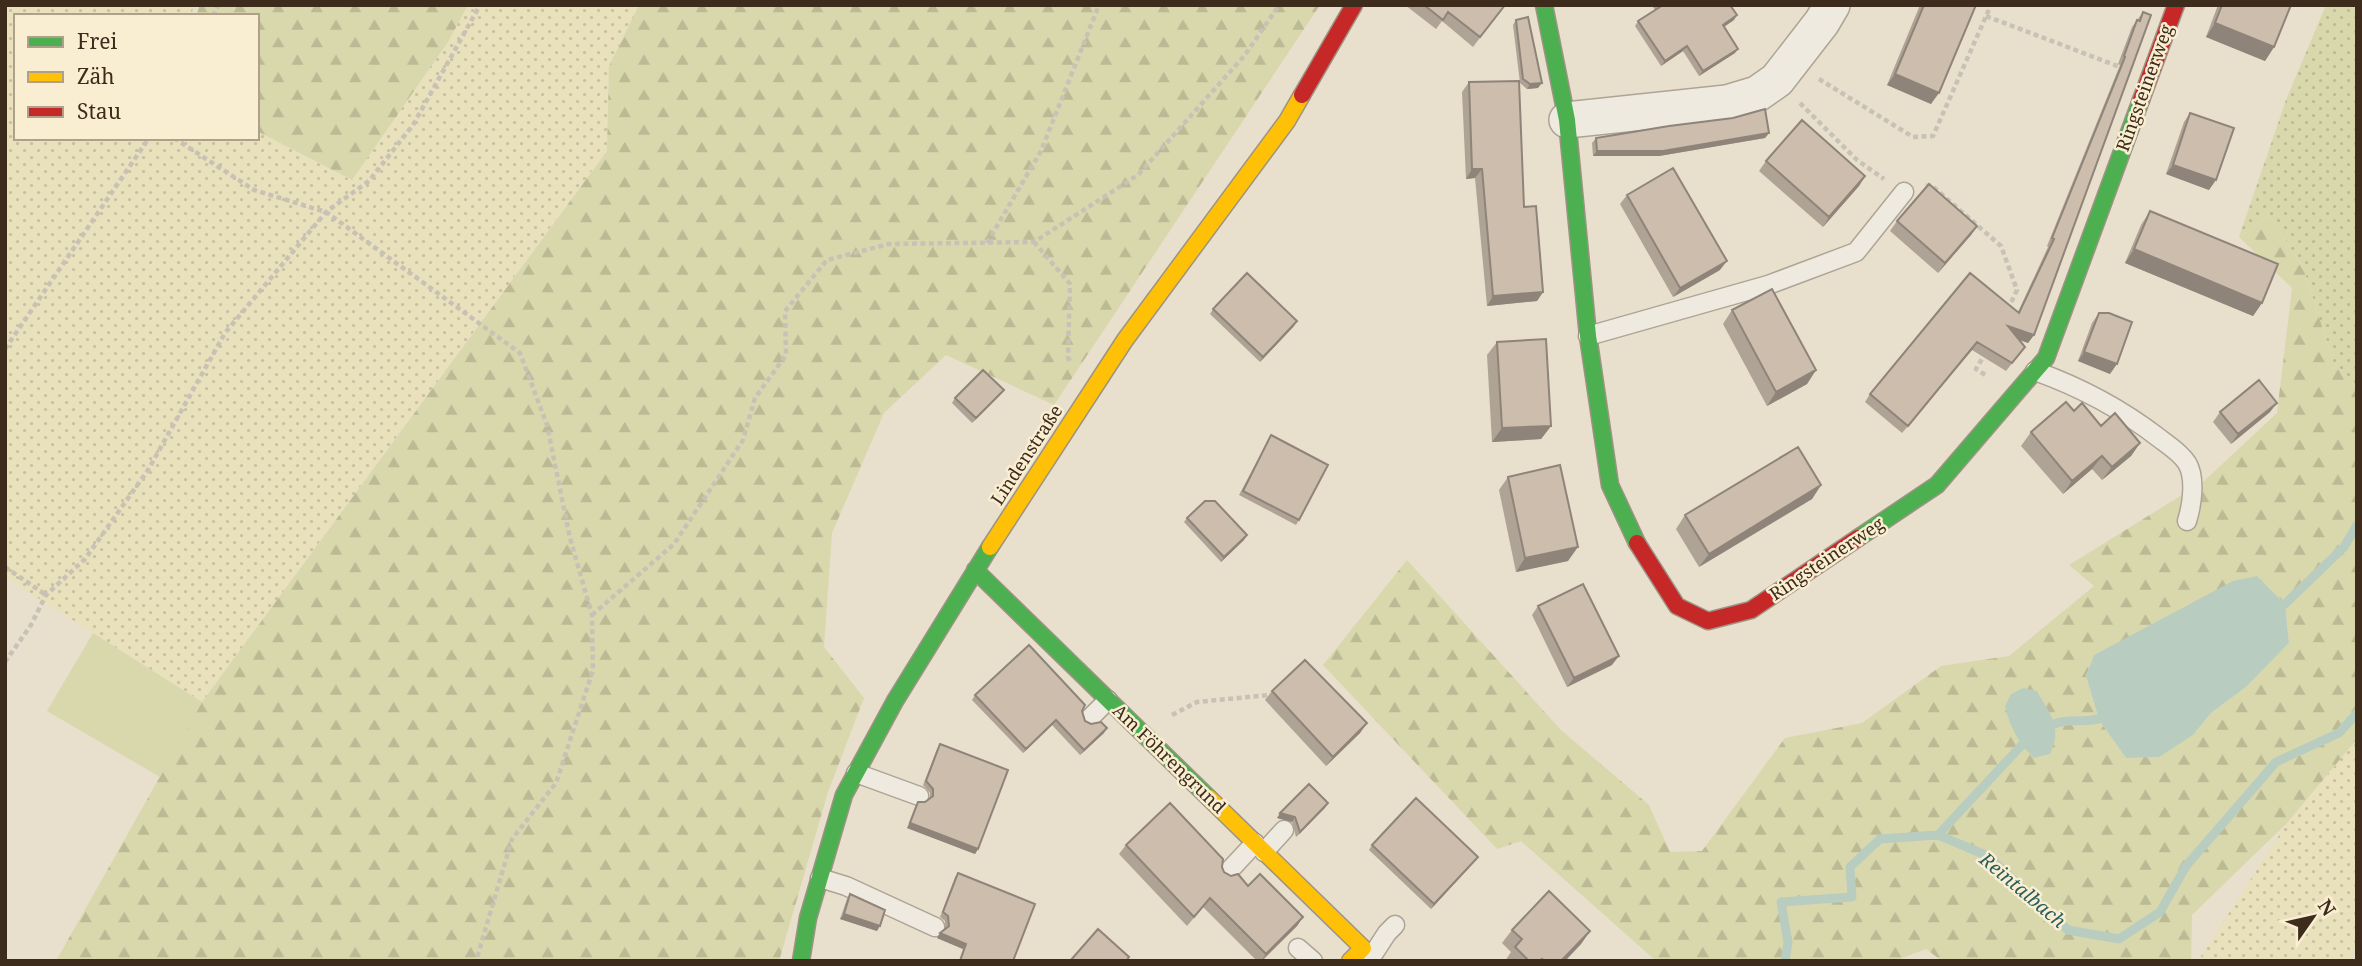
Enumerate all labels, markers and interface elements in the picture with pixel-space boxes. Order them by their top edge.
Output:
legend [14,14,259,140]
street label: Ringsteinerweg [2110,21,2178,154]
text: Frei [77,27,118,55]
text: Zäh [77,62,115,90]
text: Stau [77,97,121,125]
street label: Lindenstraße [985,400,1068,509]
street label: Ringsteinerweg [1764,511,1889,605]
street label: Am Föhrengrund [1108,698,1231,818]
water label: Reintalbach [1974,846,2072,934]
north arrow [2278,882,2348,952]
text: N [2312,894,2342,921]

